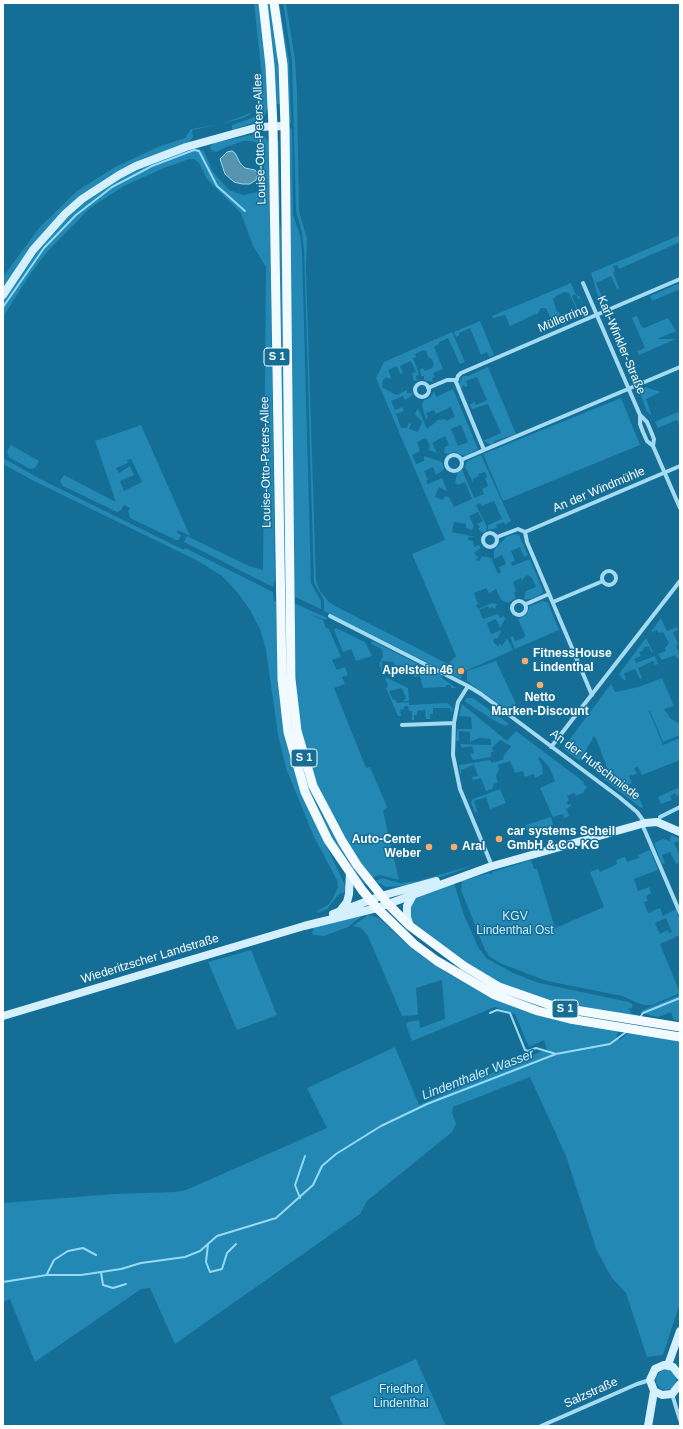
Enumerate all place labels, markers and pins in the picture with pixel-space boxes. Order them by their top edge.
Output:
place label: FitnessHouse Lindenthal [533,647,612,675]
marker: FitnessHouse Lindenthal [520,656,530,666]
place label: Apelstein 46 [382,664,453,678]
marker: Apelstein 46 [456,666,466,676]
marker: Netto Marken-Discount [535,680,545,690]
place label: Netto Marken-Discount [491,691,589,719]
place label: car systems Scheil GmbH & Co. KG [507,825,615,853]
place label: Auto-Center Weber [352,833,421,861]
marker: car systems Scheil GmbH & Co. KG [494,834,504,844]
place label: Aral [462,840,485,854]
marker: Auto-Center Weber [424,842,434,852]
marker: Aral [449,842,459,852]

